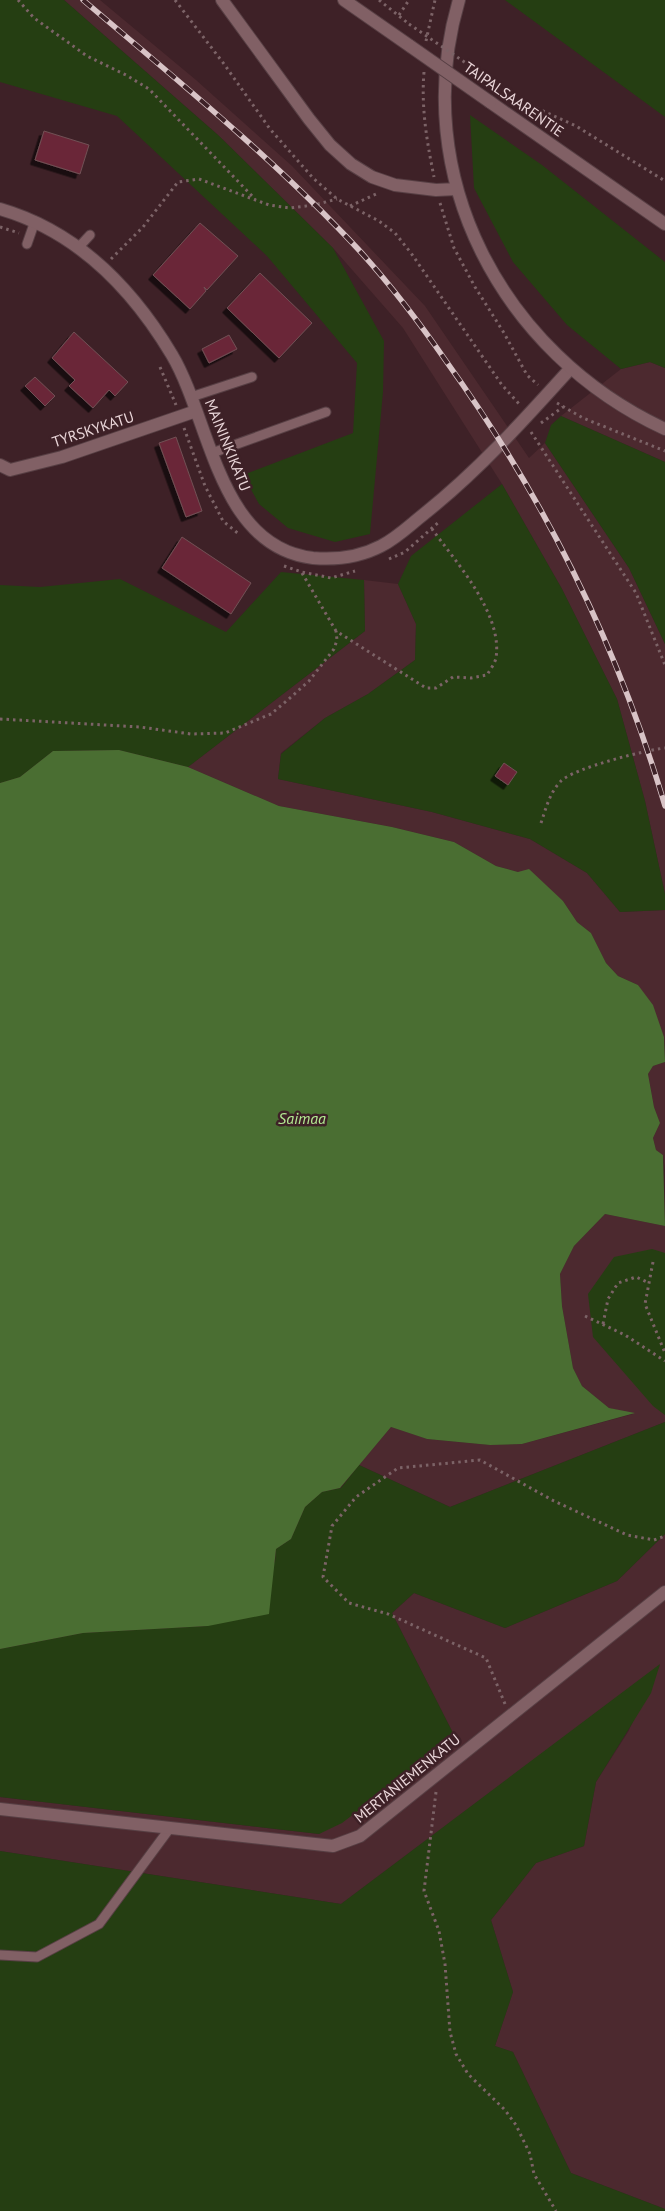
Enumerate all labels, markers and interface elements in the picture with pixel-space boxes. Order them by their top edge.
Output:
street label: TAIPALSAARENTIE [460,57,568,141]
street label: MAININKIKATU [201,396,255,494]
street label: TYRSKYKATU [50,407,136,451]
water label: Saimaa [278,1108,326,1128]
street label: MERTANIEMENKATU [350,1729,464,1827]

